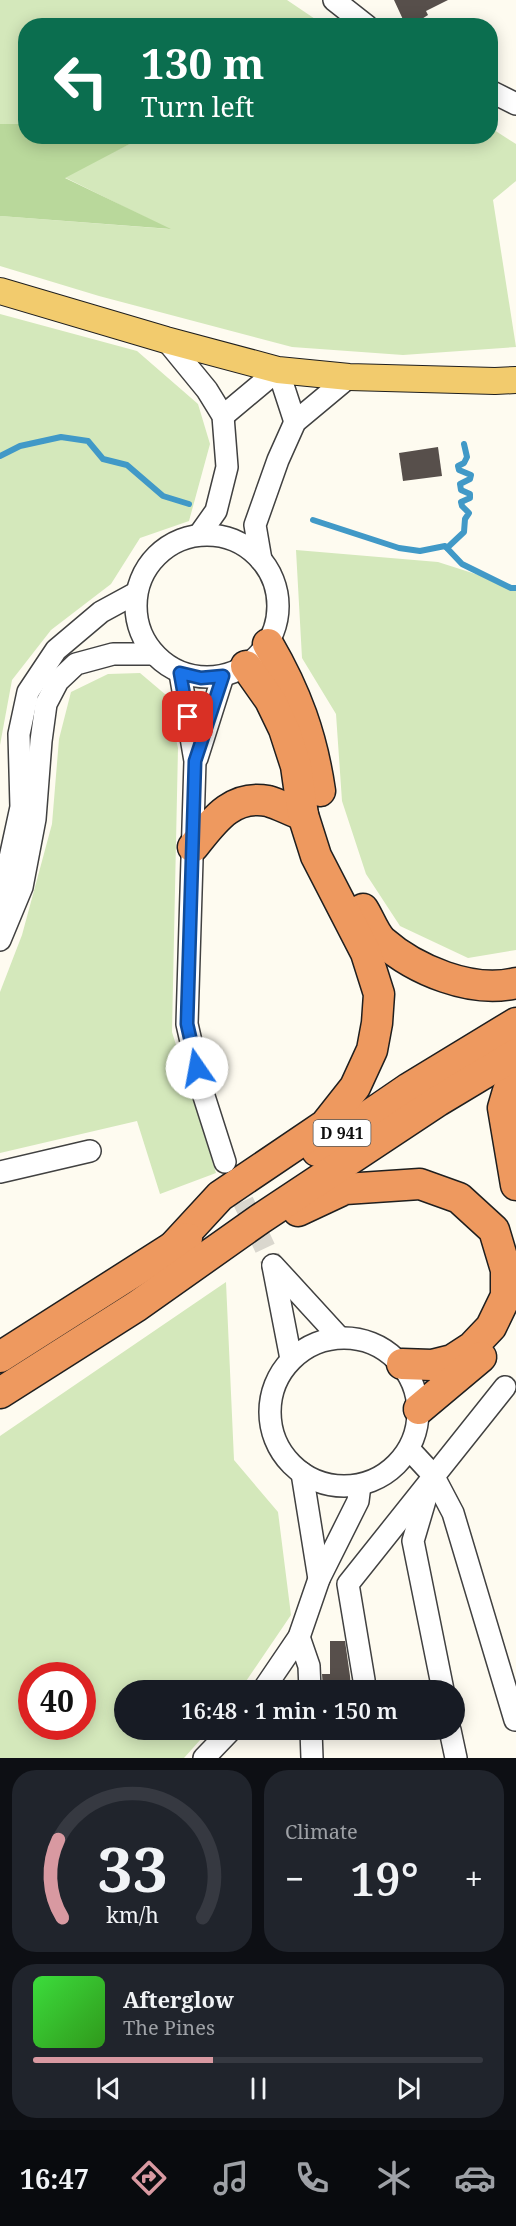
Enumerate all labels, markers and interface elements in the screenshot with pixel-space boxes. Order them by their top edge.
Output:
text: 130 m [141,34,265,91]
icon: left [42,42,120,120]
text: Turn left [141,88,254,125]
pin [162,691,213,742]
icon: arrive [171,700,204,733]
position arrow [165,1036,229,1100]
road number: D 941 [314,1120,370,1146]
speed limit sign: 40 [18,1662,96,1740]
text: 16:48 · 1 min · 150 m [181,1695,398,1725]
text: Climate [285,1818,358,1845]
text: 33 [97,1825,167,1910]
text: 19° [350,1848,419,1909]
text: − [285,1856,304,1901]
text: + [465,1856,483,1901]
text: km/h [106,1900,159,1929]
text: Afterglow [123,1984,234,2014]
text: The Pines [123,2014,215,2041]
icon: previous [92,2072,125,2105]
icon: pause [242,2072,275,2105]
icon: next [392,2072,425,2105]
icon: directions [128,2157,170,2199]
icon: music [210,2157,252,2199]
icon: phone [291,2157,333,2199]
icon: climate [373,2157,415,2199]
icon: car [454,2157,496,2199]
text: 16:47 [20,2160,89,2197]

